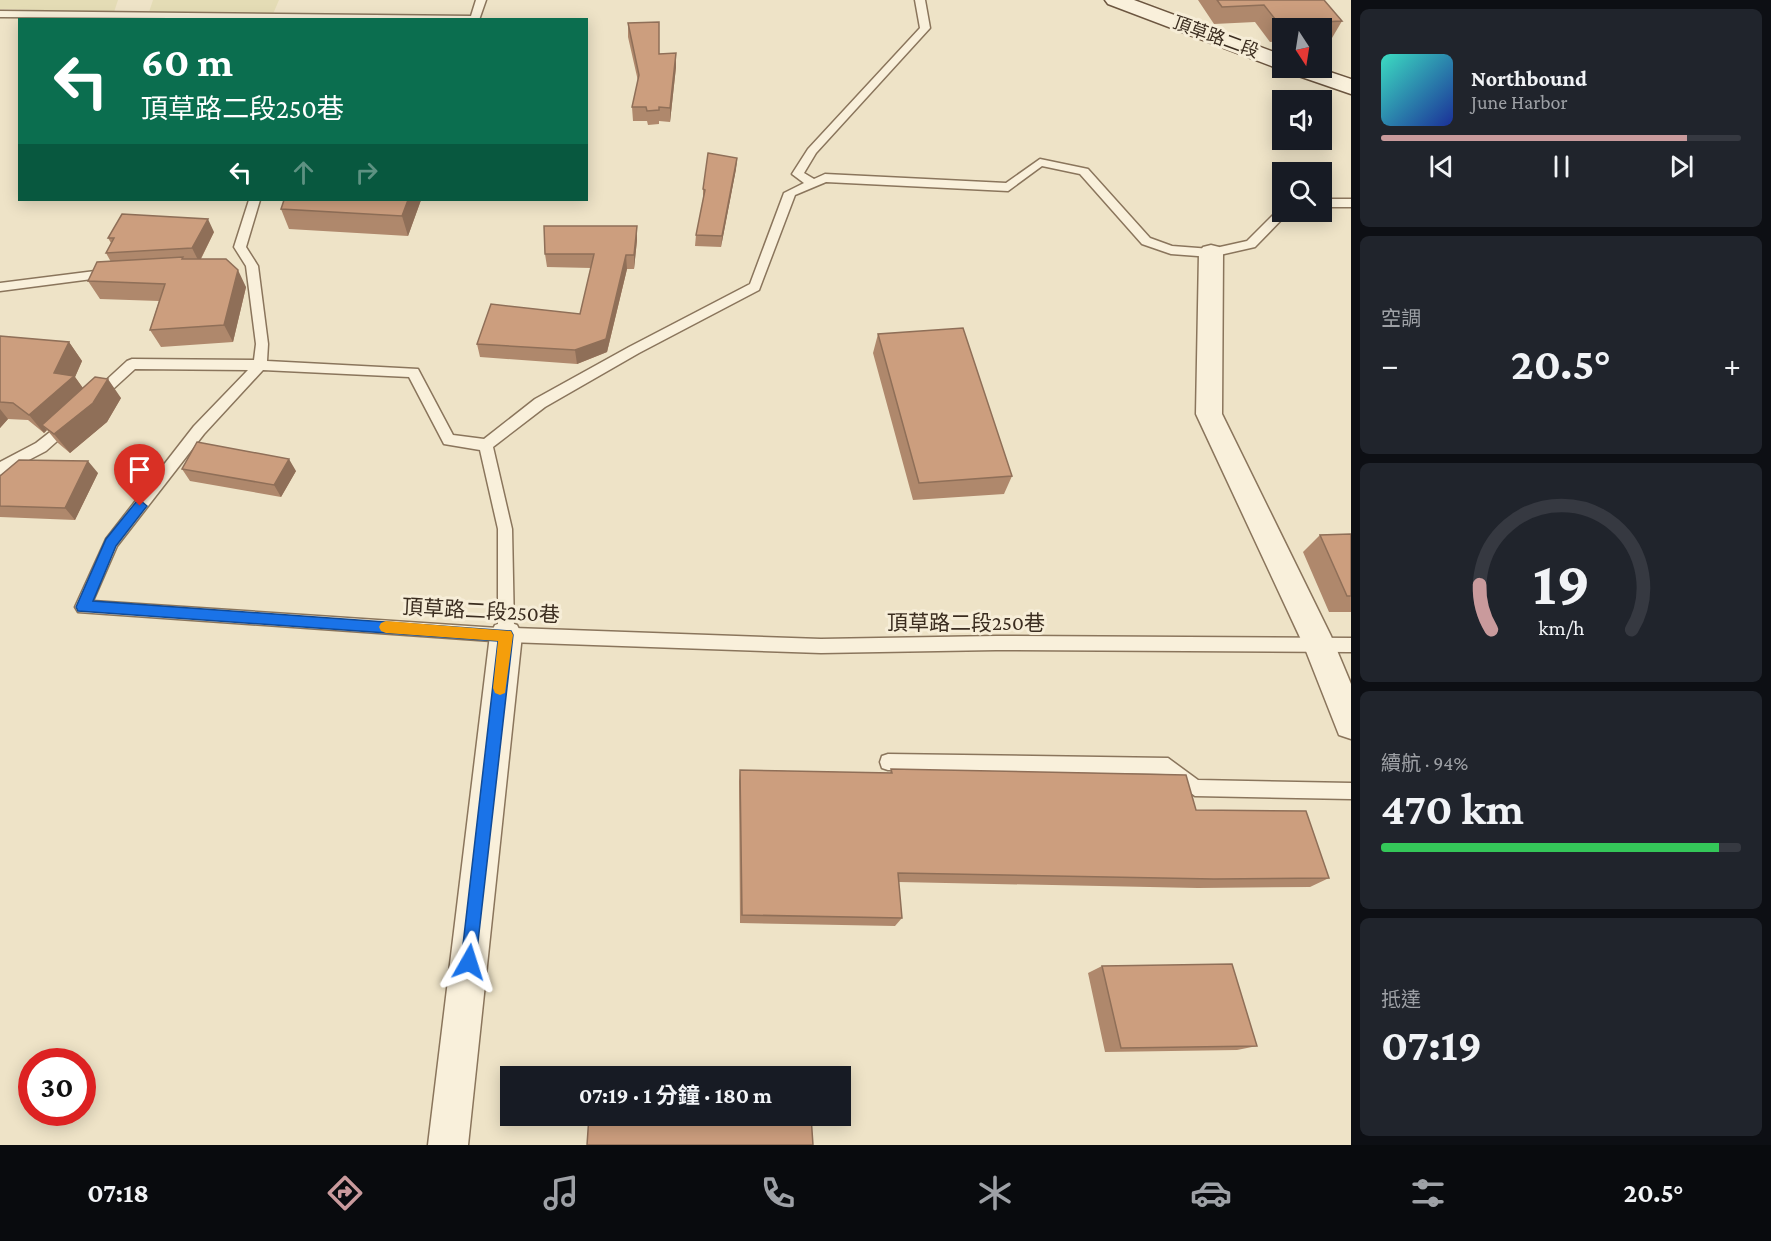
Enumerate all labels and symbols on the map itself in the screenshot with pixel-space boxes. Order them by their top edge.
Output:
street label: 頂草路二段 [1170,12,1262,62]
north arrow [1272,18,1332,78]
pin [114,444,165,506]
street label: 頂草路二段250巷 [402,595,560,627]
street label: 頂草路二段250巷 [887,611,1045,635]
position arrow [437,930,501,994]
speed limit sign: 30 [18,1048,96,1126]

